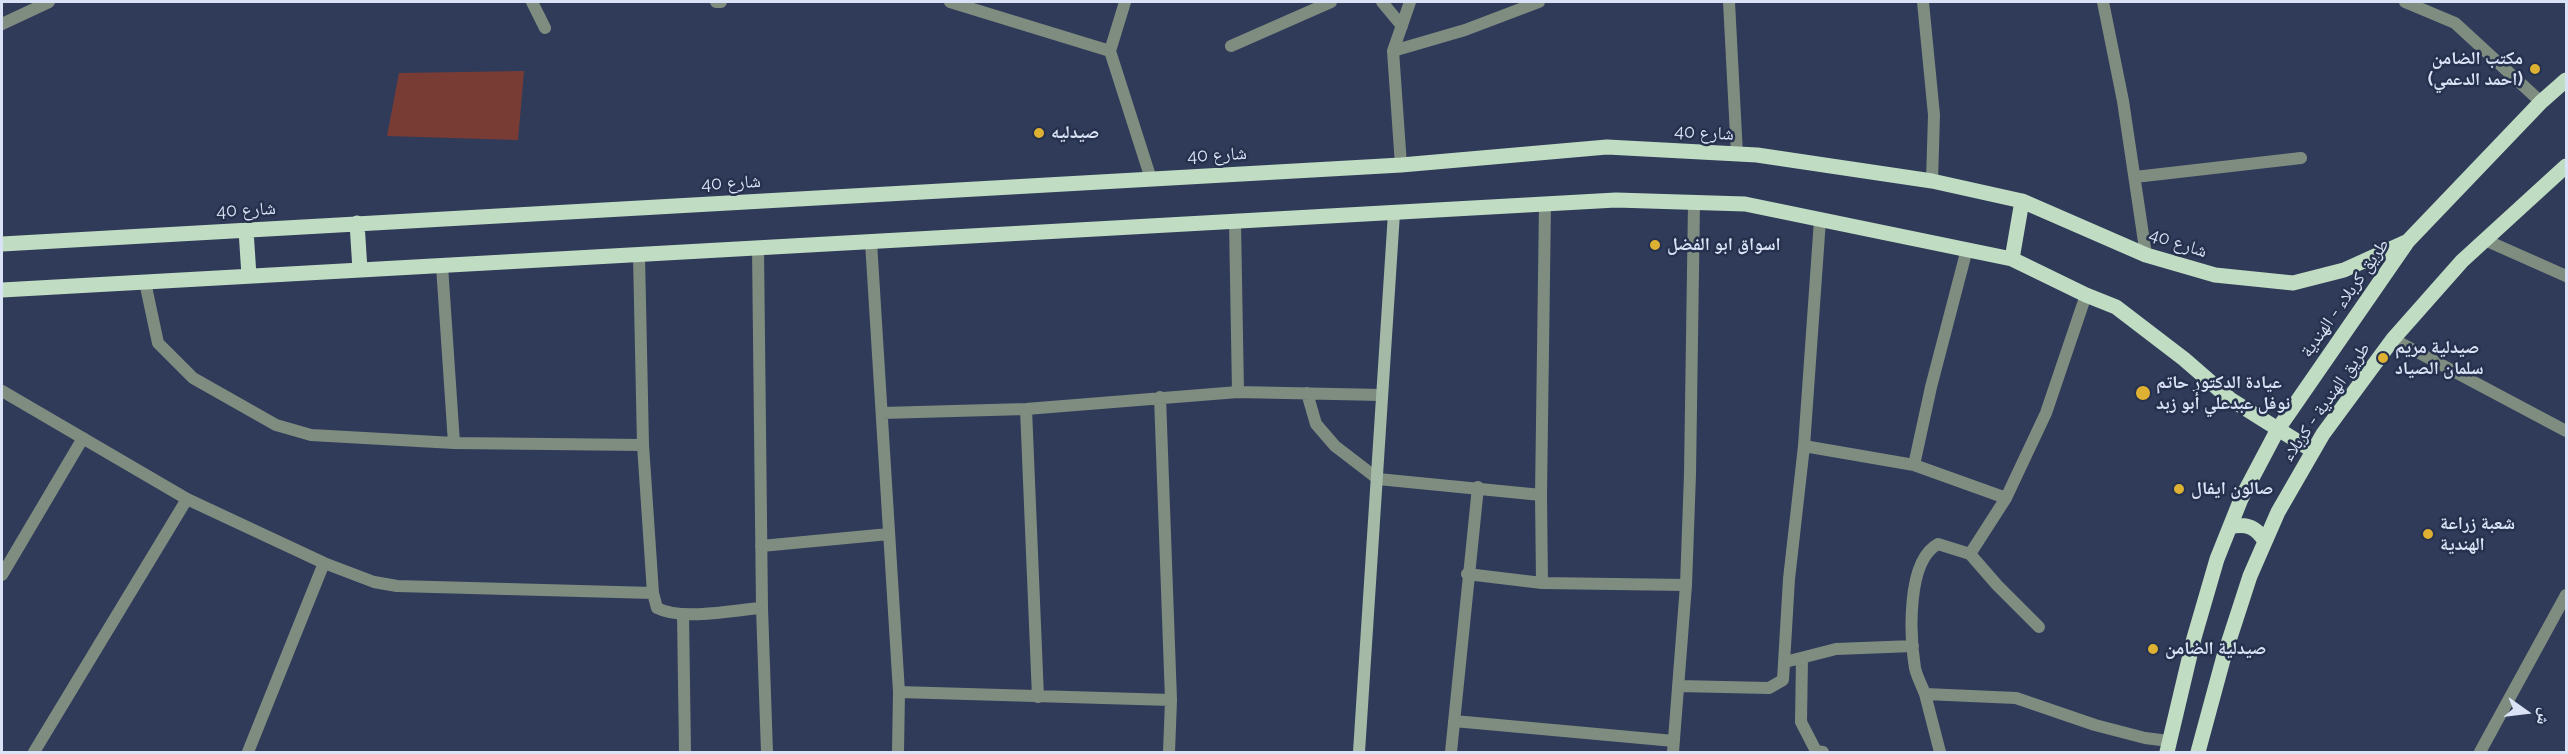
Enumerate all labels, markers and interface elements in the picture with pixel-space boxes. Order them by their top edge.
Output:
place label: مكتب الضامن (احمد الدعمي) [2428,48,2523,90]
marker: مكتب الضامن (احمد الدعمي) [2528,62,2542,76]
street label: شارع 40 [1674,121,1734,145]
place label: صيدليه [1051,122,1099,144]
marker: صيدليه [1032,126,1046,140]
street label: شارع 40 [1187,143,1247,167]
street label: شارع 40 [701,171,761,195]
street label: شارع 40 [216,198,276,222]
street label: شارع 40 [2146,224,2210,262]
place label: اسواق ابو الفضل [1667,234,1781,256]
street label: طريق كربلاء - الهندية [2296,235,2394,361]
marker: اسواق ابو الفضل [1648,238,1662,252]
place label: صيدلية مريم سلمان الصياد [2395,337,2484,380]
street label: طريق الهندية - كربلاء [2277,339,2375,465]
marker: صيدلية مريم سلمان الصياد [2376,351,2390,365]
place label: عيادة الدكتور حاتم نوفل عبدعلي أبو زبد [2156,372,2290,415]
marker: عيادة الدكتور حاتم نوفل عبدعلي أبو زبد [2134,384,2152,402]
place label: صالون ايفال [2191,478,2273,500]
marker: صالون ايفال [2172,482,2186,496]
place label: شعبة زراعة الهندية [2440,513,2515,556]
marker: شعبة زراعة الهندية [2421,527,2435,541]
place label: صيدلية الضامن [2165,638,2266,660]
marker: صيدلية الضامن [2146,642,2160,656]
north arrow [2496,682,2556,742]
text: ش [2533,706,2555,727]

